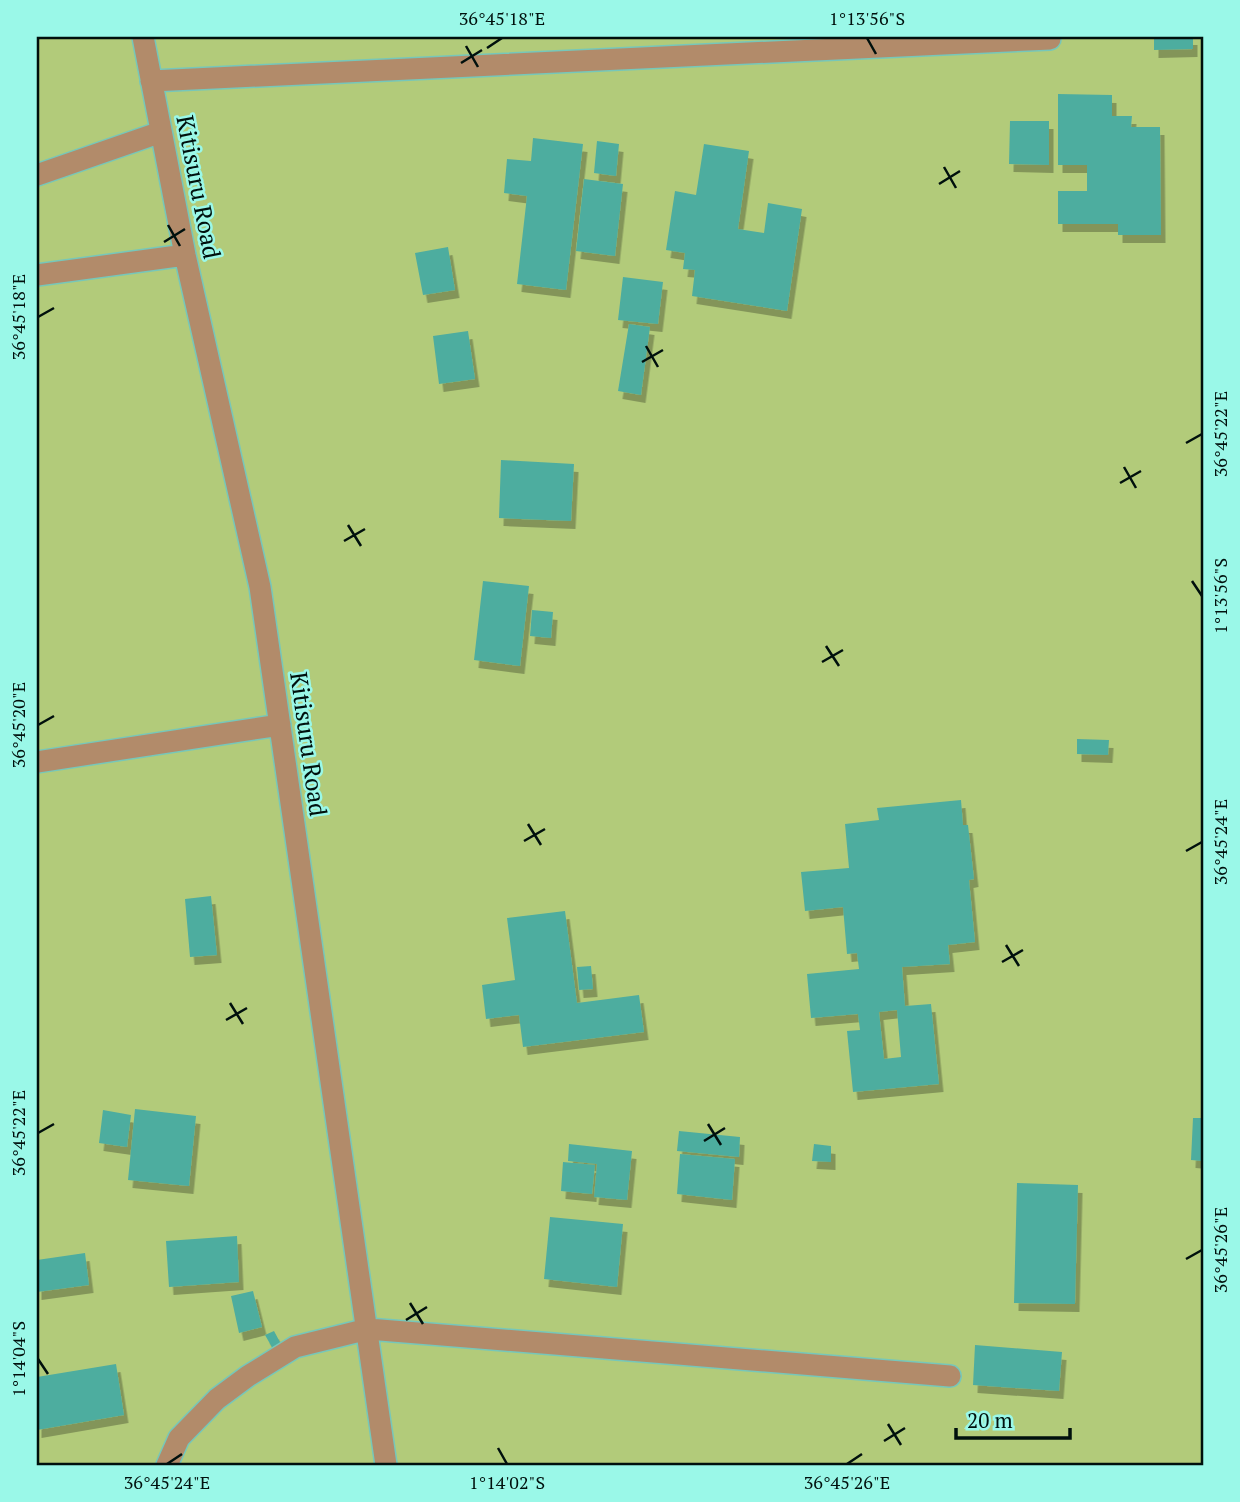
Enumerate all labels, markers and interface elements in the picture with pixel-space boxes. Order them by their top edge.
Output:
text: 36°45'18"E [459,6,545,30]
text: 1°13'56"S [829,6,905,30]
street label: Kitisuru Road [169,113,229,261]
text: 36°45'18"E [6,274,30,360]
text: 36°45'22"E [1208,391,1232,477]
text: 1°13'56"S [1208,558,1232,634]
street label: Kitisuru Road [283,670,335,818]
text: 36°45'20"E [6,682,30,768]
text: 36°45'24"E [1208,799,1232,885]
text: 36°45'22"E [6,1090,30,1176]
text: 36°45'26"E [1208,1207,1232,1293]
text: 1°14'04"S [6,1321,30,1397]
scale bar [956,1397,1070,1441]
text: 20 m [967,1406,1013,1434]
text: 36°45'24"E [124,1470,210,1494]
text: 1°14'02"S [469,1470,545,1494]
text: 36°45'26"E [804,1470,890,1494]

